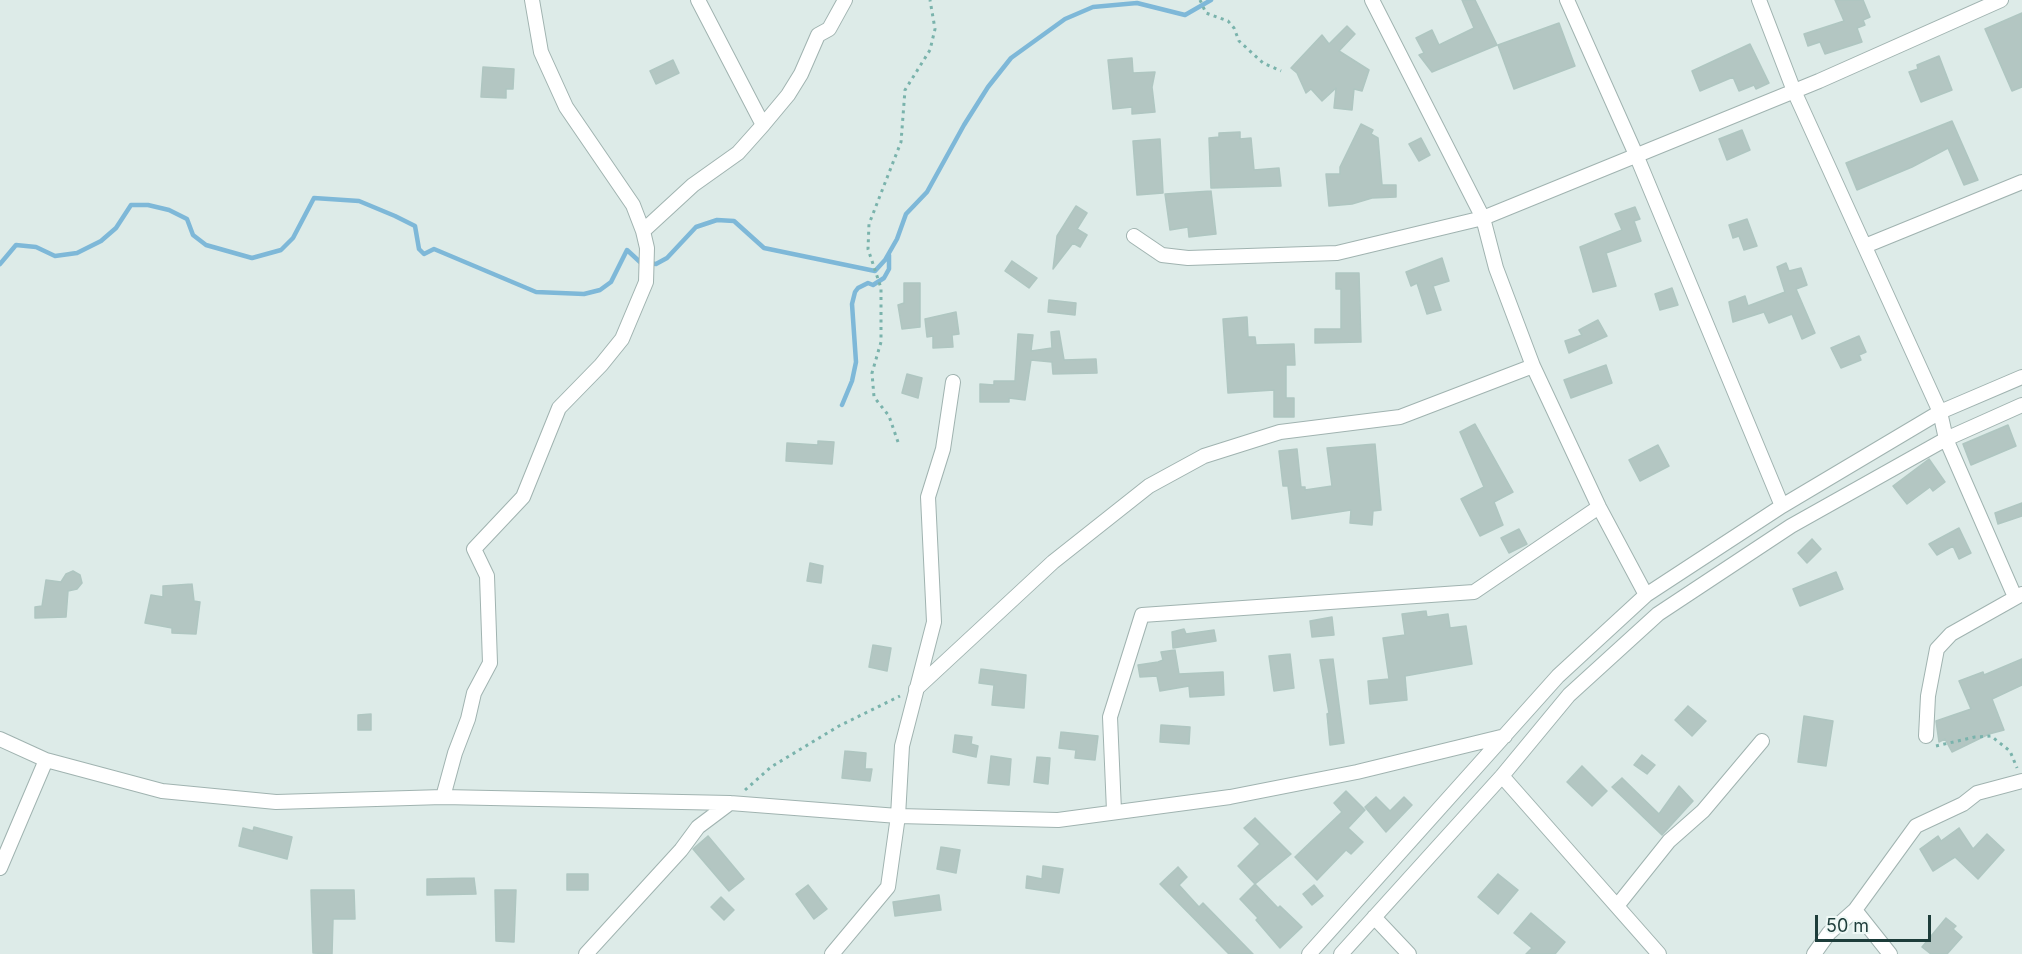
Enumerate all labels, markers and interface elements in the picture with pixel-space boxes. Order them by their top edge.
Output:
scale bar [1818,903,1934,941]
text: 50 m [1826,915,1869,936]

